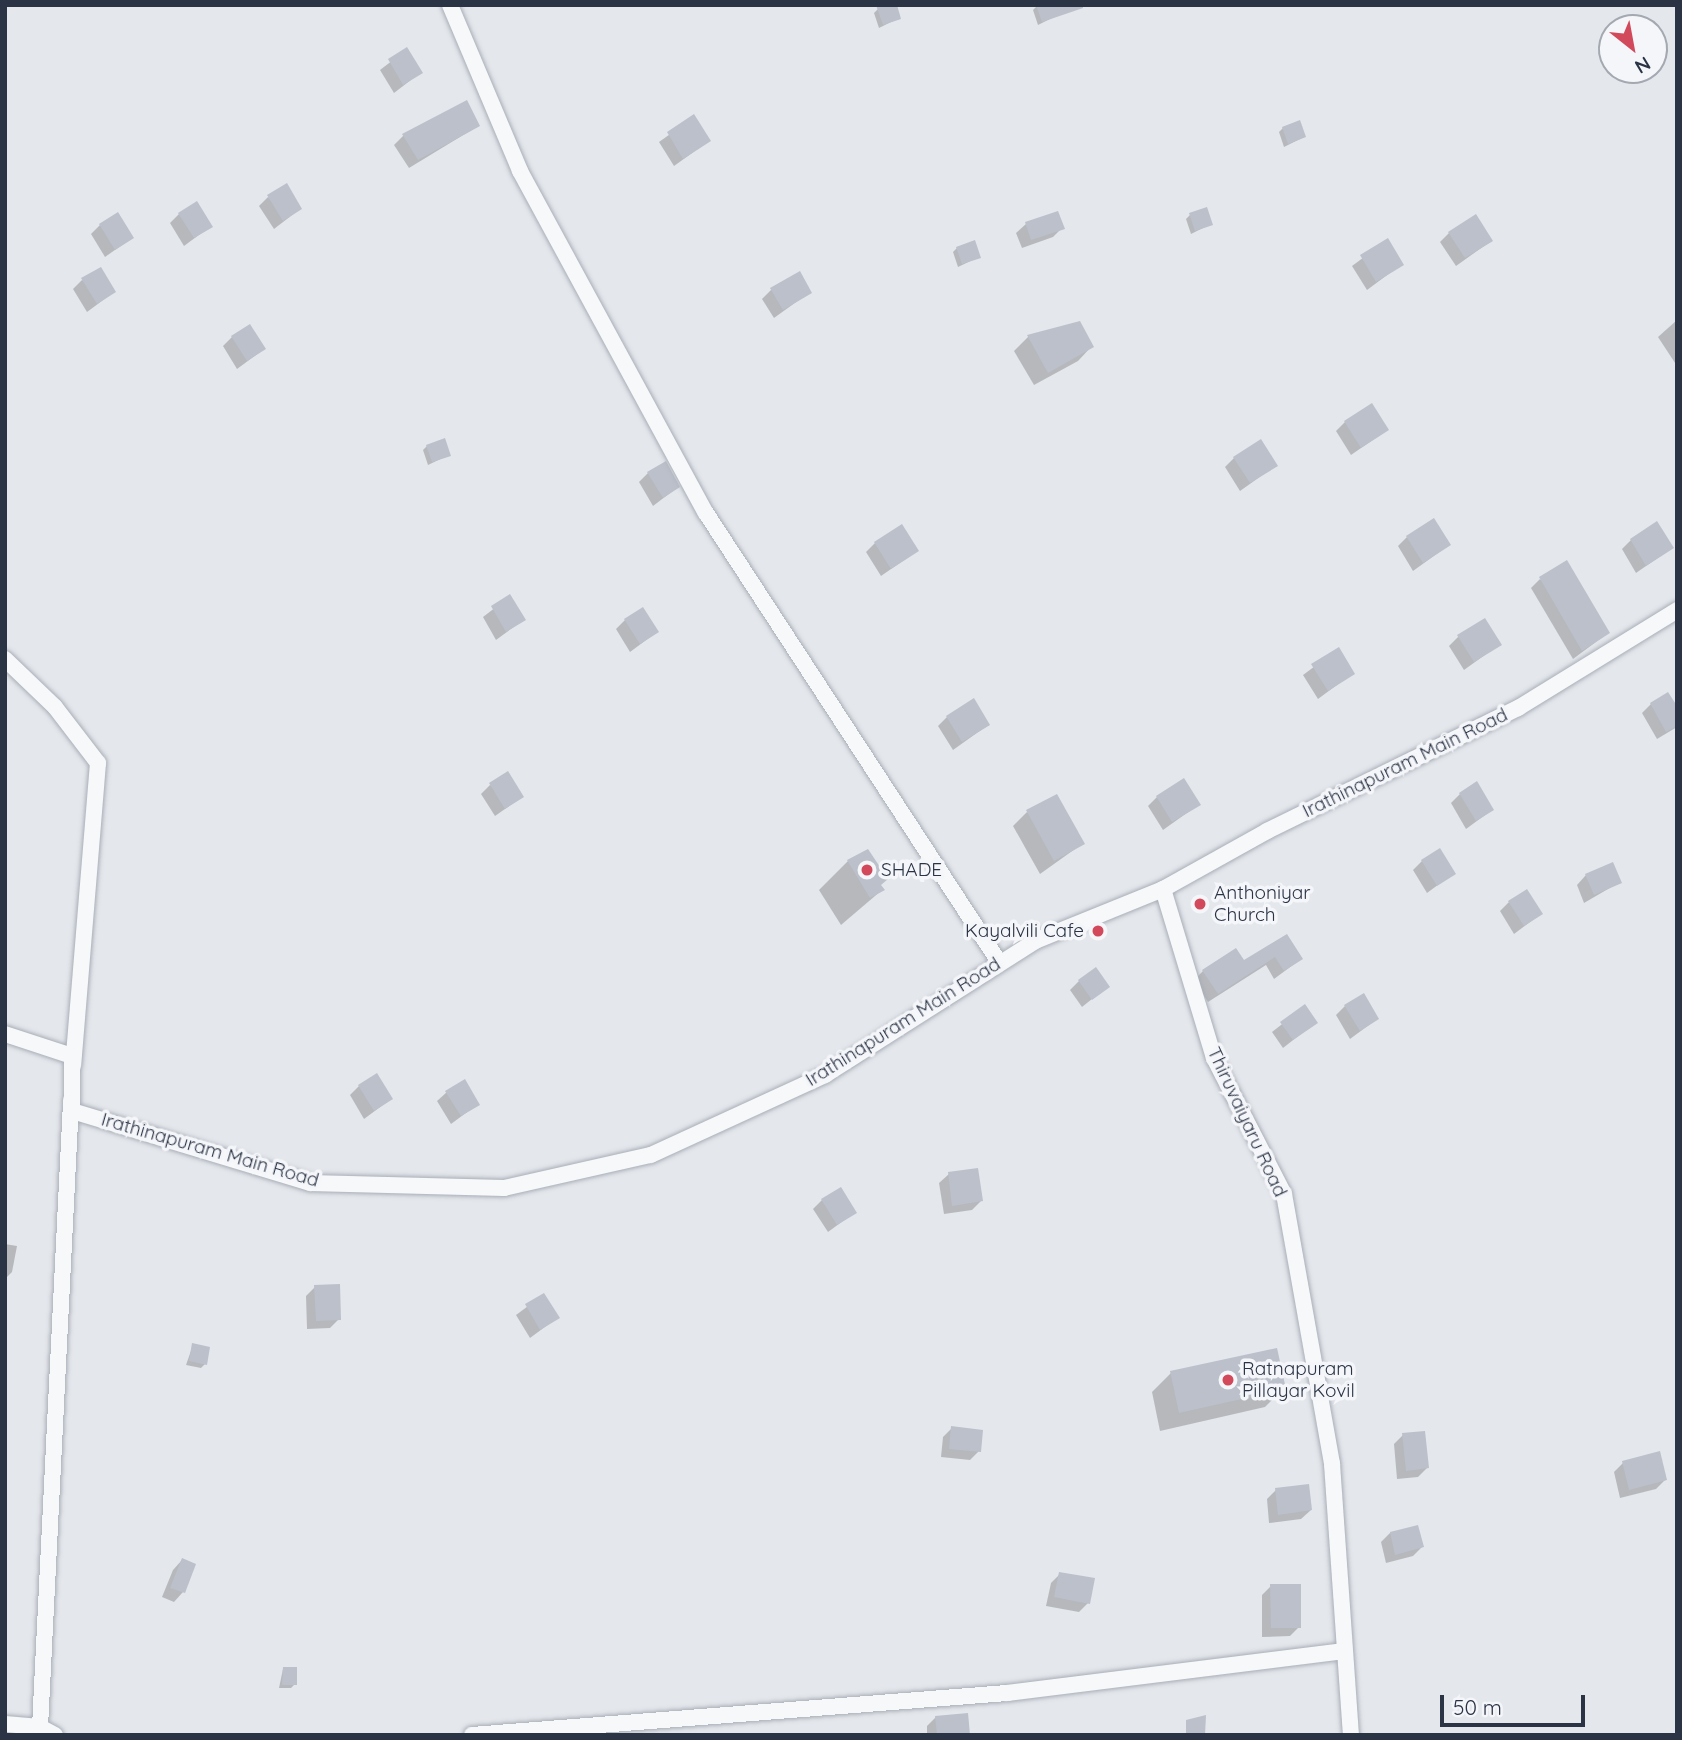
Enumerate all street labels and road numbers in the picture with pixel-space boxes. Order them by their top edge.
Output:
street label: Irathinapuram Main Road [1299,703,1511,823]
street label: Irathinapuram Main Road [801,953,1005,1091]
street label: Thiruvaiyaru Road [1202,1043,1292,1201]
street label: Irathinapuram Main Road [99,1108,321,1192]

